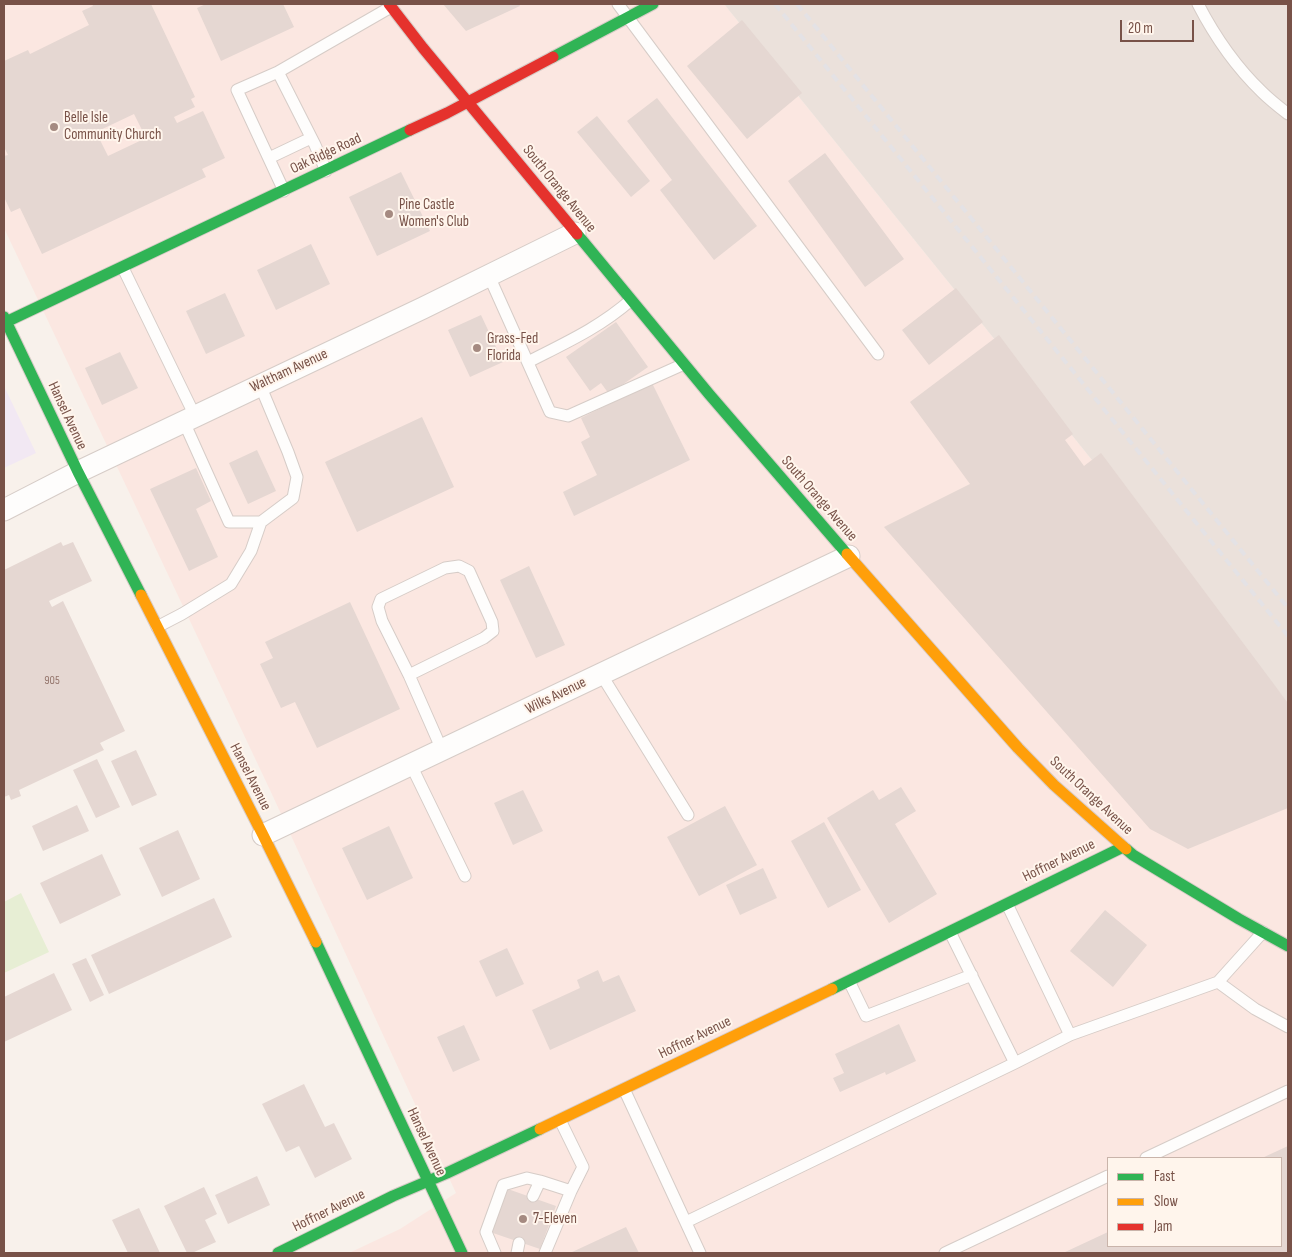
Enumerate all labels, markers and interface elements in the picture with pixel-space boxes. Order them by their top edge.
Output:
scale bar [1122,10,1196,42]
text: 20 m [1128,19,1153,38]
place label: Belle Isle Community Church [64,109,161,144]
marker: Belle Isle Community Church [48,121,60,133]
street label: Oak Ridge Road [288,130,364,178]
street label: South Orange Avenue [518,142,600,236]
place label: Pine Castle Women's Club [399,196,469,231]
marker: Pine Castle Women's Club [383,208,395,220]
place label: Grass-Fed Florida [487,330,538,365]
marker: Grass-Fed Florida [471,342,483,354]
street label: Waltham Avenue [247,345,331,397]
street label: Hansel Avenue [43,379,91,453]
street label: South Orange Avenue [777,453,861,545]
house number: 905 [44,674,60,688]
street label: Wilks Avenue [523,674,589,718]
street label: Hansel Avenue [225,740,275,814]
street label: South Orange Avenue [1046,753,1136,839]
street label: Hoffner Avenue [1020,836,1098,886]
street label: Hoffner Avenue [656,1013,734,1063]
street label: Hansel Avenue [402,1105,450,1179]
legend [1107,1157,1282,1247]
text: Fast [1154,1167,1175,1186]
street label: Hoffner Avenue [290,1186,368,1236]
text: Slow [1154,1192,1178,1211]
place label: 7-Eleven [533,1210,577,1228]
marker: 7-Eleven [517,1213,529,1225]
text: Jam [1154,1217,1172,1236]

